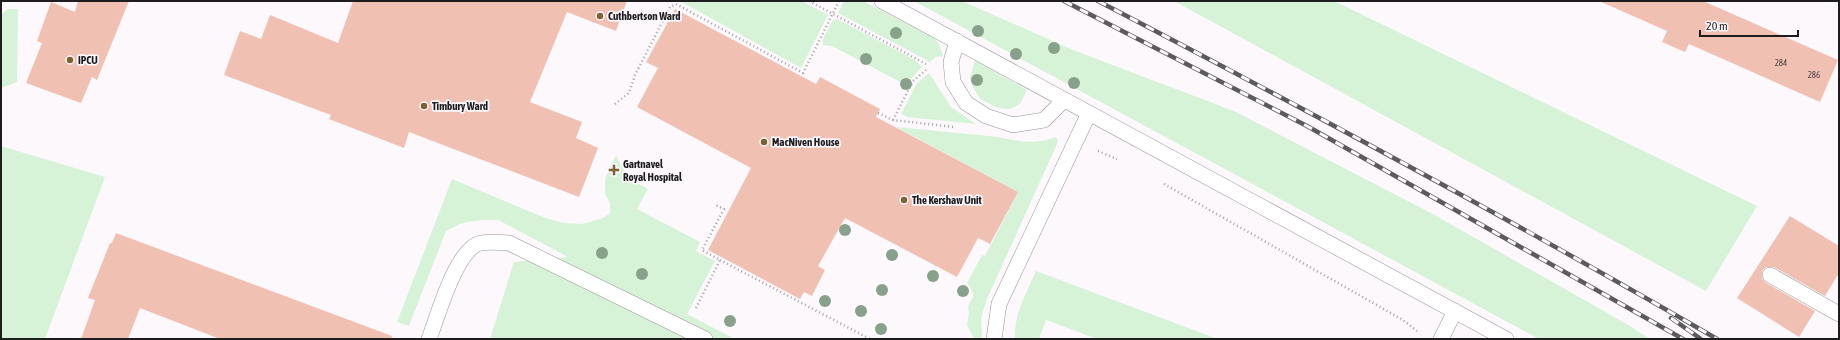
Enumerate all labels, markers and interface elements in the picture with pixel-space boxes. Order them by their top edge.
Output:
place label: Cuthbertson Ward [608,10,680,22]
marker: Cuthbertson Ward [595,11,605,21]
scale bar [1700,12,1798,38]
text: 20 m [1706,19,1728,33]
place label: IPCU [78,54,98,66]
marker: IPCU [65,55,75,65]
house number: 284 [1775,58,1787,68]
house number: 286 [1808,70,1820,80]
place label: Timbury Ward [432,100,488,112]
marker: Timbury Ward [419,101,429,111]
place label: MacNiven House [772,136,840,148]
marker: MacNiven House [759,137,769,147]
place label: Gartnavel Royal Hospital [623,158,683,183]
marker: Gartnavel Royal Hospital [608,164,620,176]
place label: The Kershaw Unit [912,194,983,206]
marker: The Kershaw Unit [899,195,909,205]

